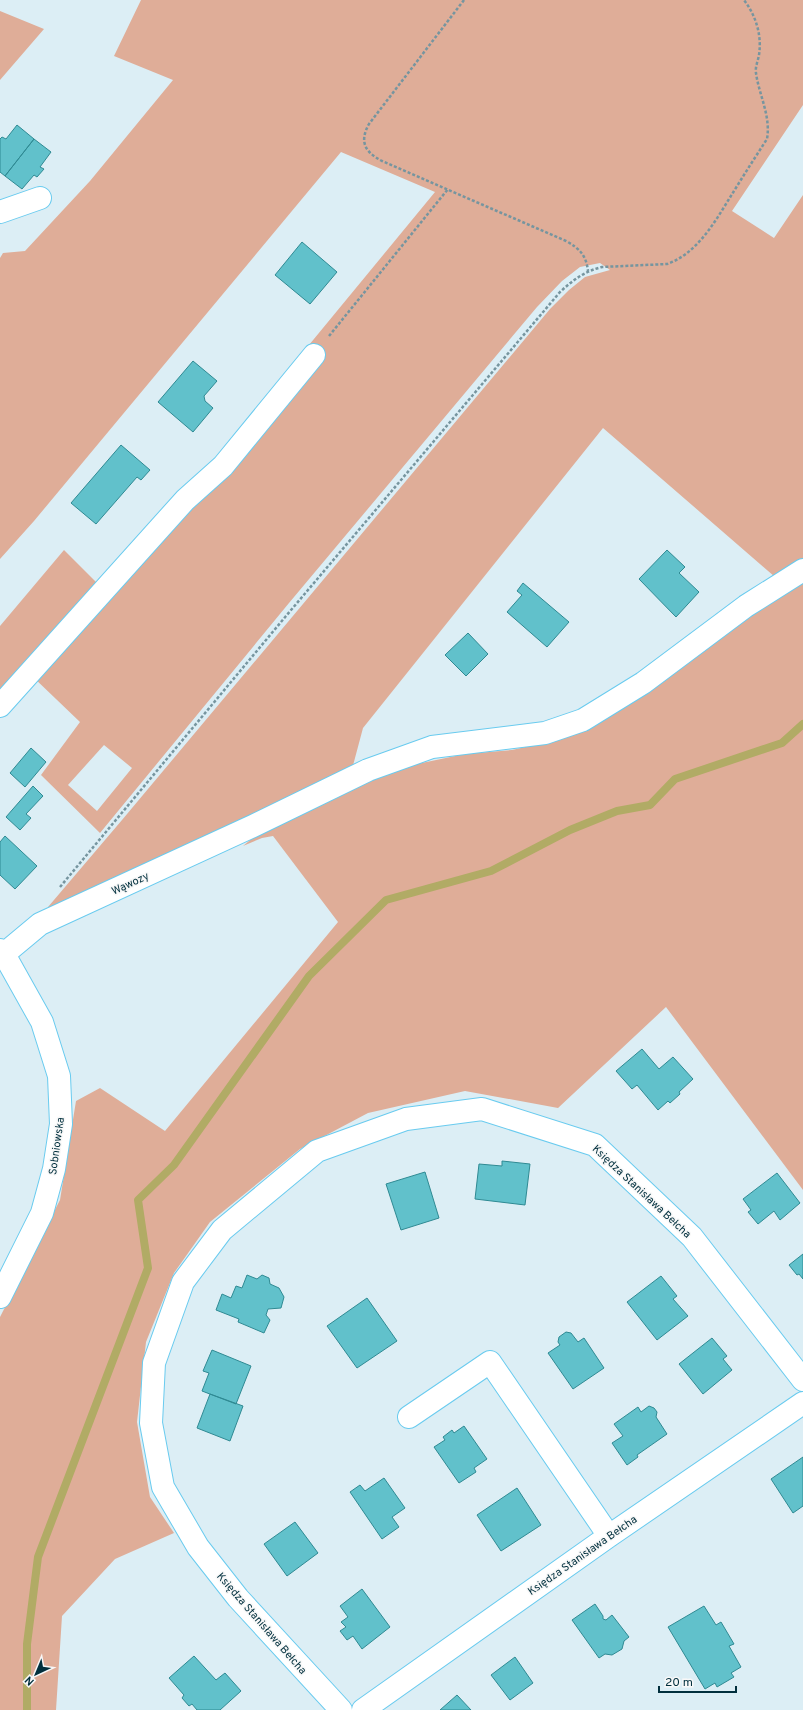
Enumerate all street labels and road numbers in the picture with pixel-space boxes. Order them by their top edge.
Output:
street label: Wąwozy [109,869,152,899]
street label: Sobniowska [46,1116,68,1176]
street label: Księdza Stanisława Bełcha [589,1142,694,1241]
street label: Księdza Stanisława Bełcha [525,1513,640,1599]
street label: Księdza Stanisława Bełcha [213,1570,309,1678]

